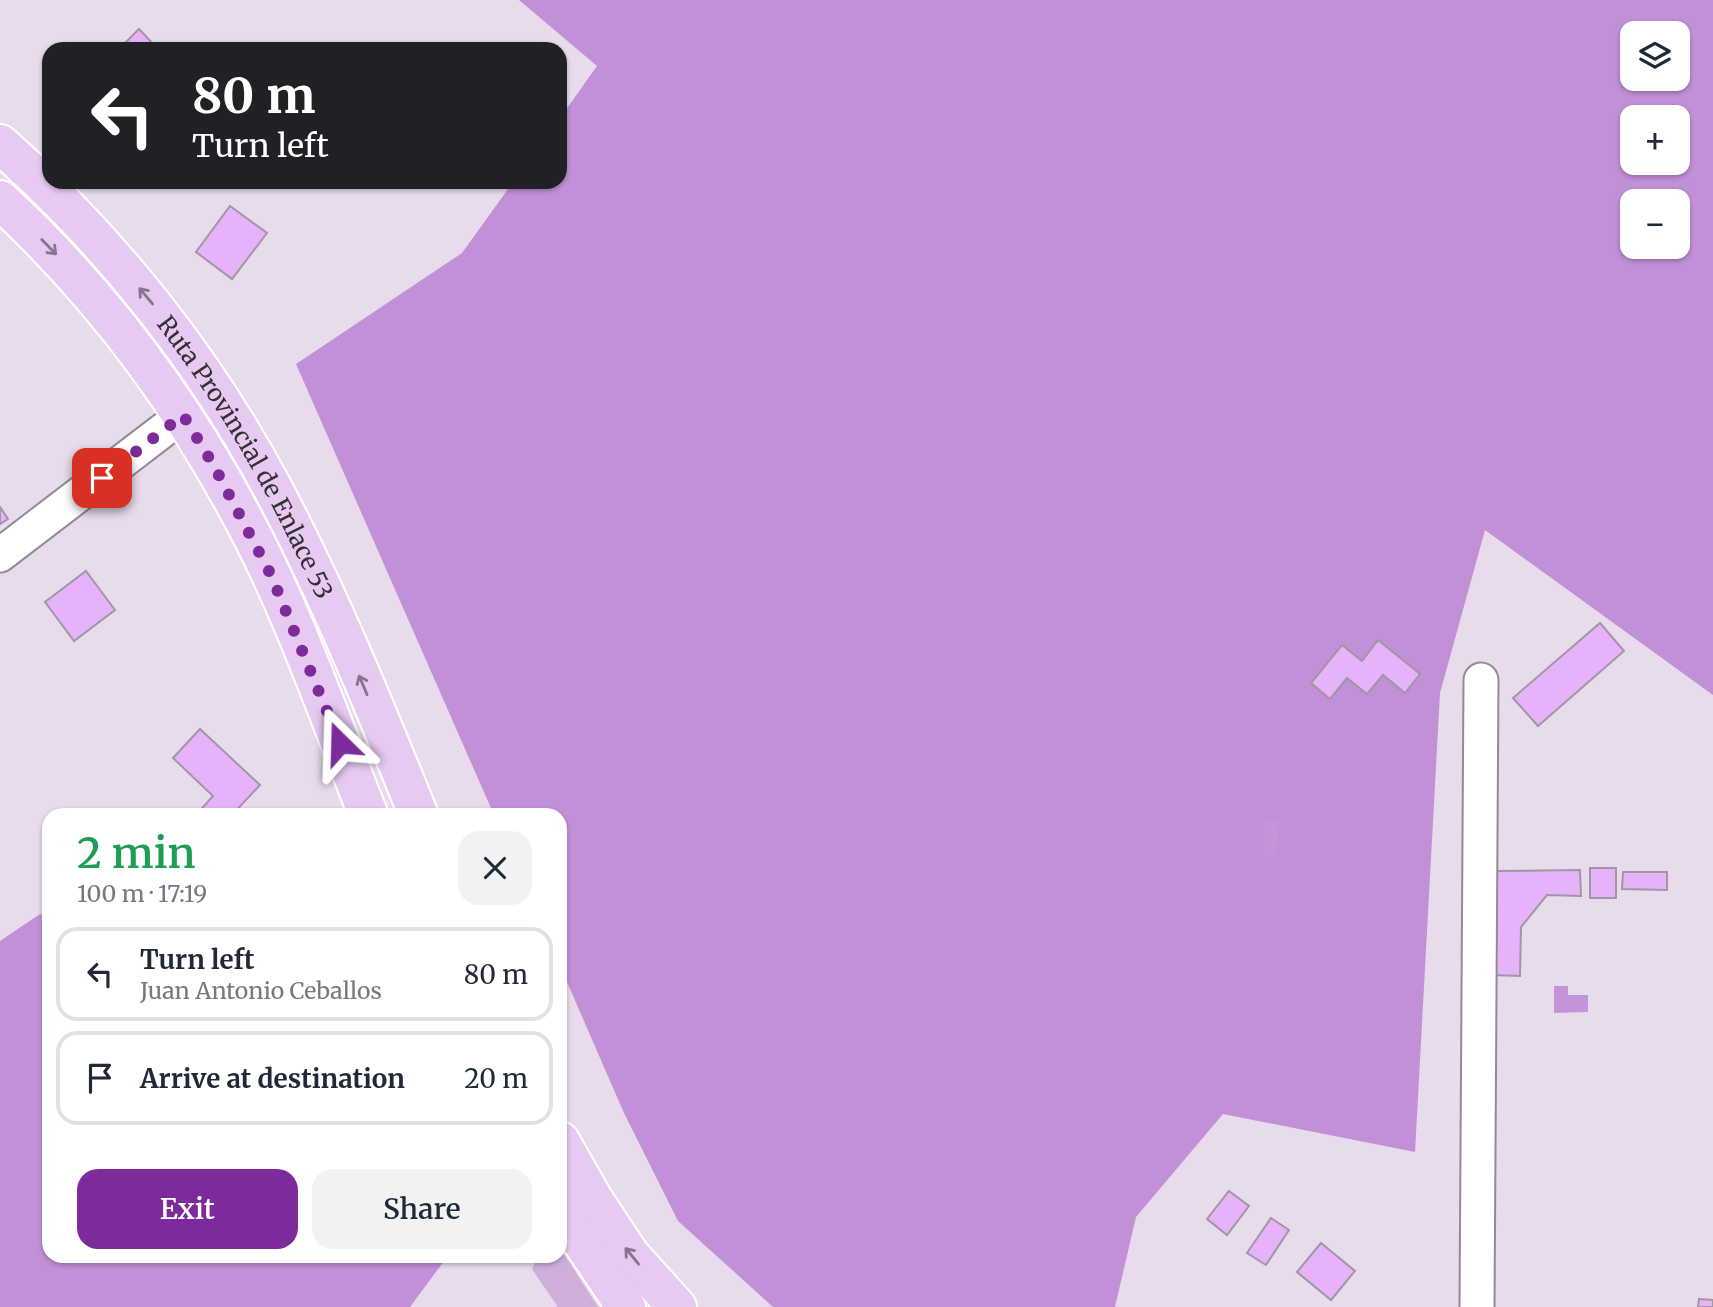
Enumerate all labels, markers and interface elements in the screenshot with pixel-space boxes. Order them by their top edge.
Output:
map controls [1620,21,1690,259]
button: layers [1620,21,1690,91]
text: 80 m [192,65,315,126]
icon: left [77,70,168,161]
button: + [1620,105,1690,175]
text: Turn left [192,126,329,166]
button: − [1620,189,1690,259]
one-way arrow [41,239,58,256]
one-way arrow [138,287,154,305]
street label: Ruta Provincial de Enlace 53 [151,309,340,603]
pin [72,448,132,508]
icon: arrive [83,459,121,497]
one-way arrow [356,675,369,697]
position arrow [303,706,377,780]
text: 2 min [77,827,196,879]
button: close [458,831,532,905]
text: 100 m · 17:19 [77,879,207,908]
text: Turn left [140,943,254,976]
icon: left [81,955,119,993]
text: 80 m [464,958,528,991]
text: Juan Antonio Ceballos [140,976,382,1005]
icon: arrive [81,1059,119,1097]
text: Arrive at destination [140,1062,405,1095]
text: 20 m [464,1062,528,1095]
button: Exit [77,1169,298,1249]
button: Share [312,1169,532,1249]
one-way arrow [624,1248,640,1266]

